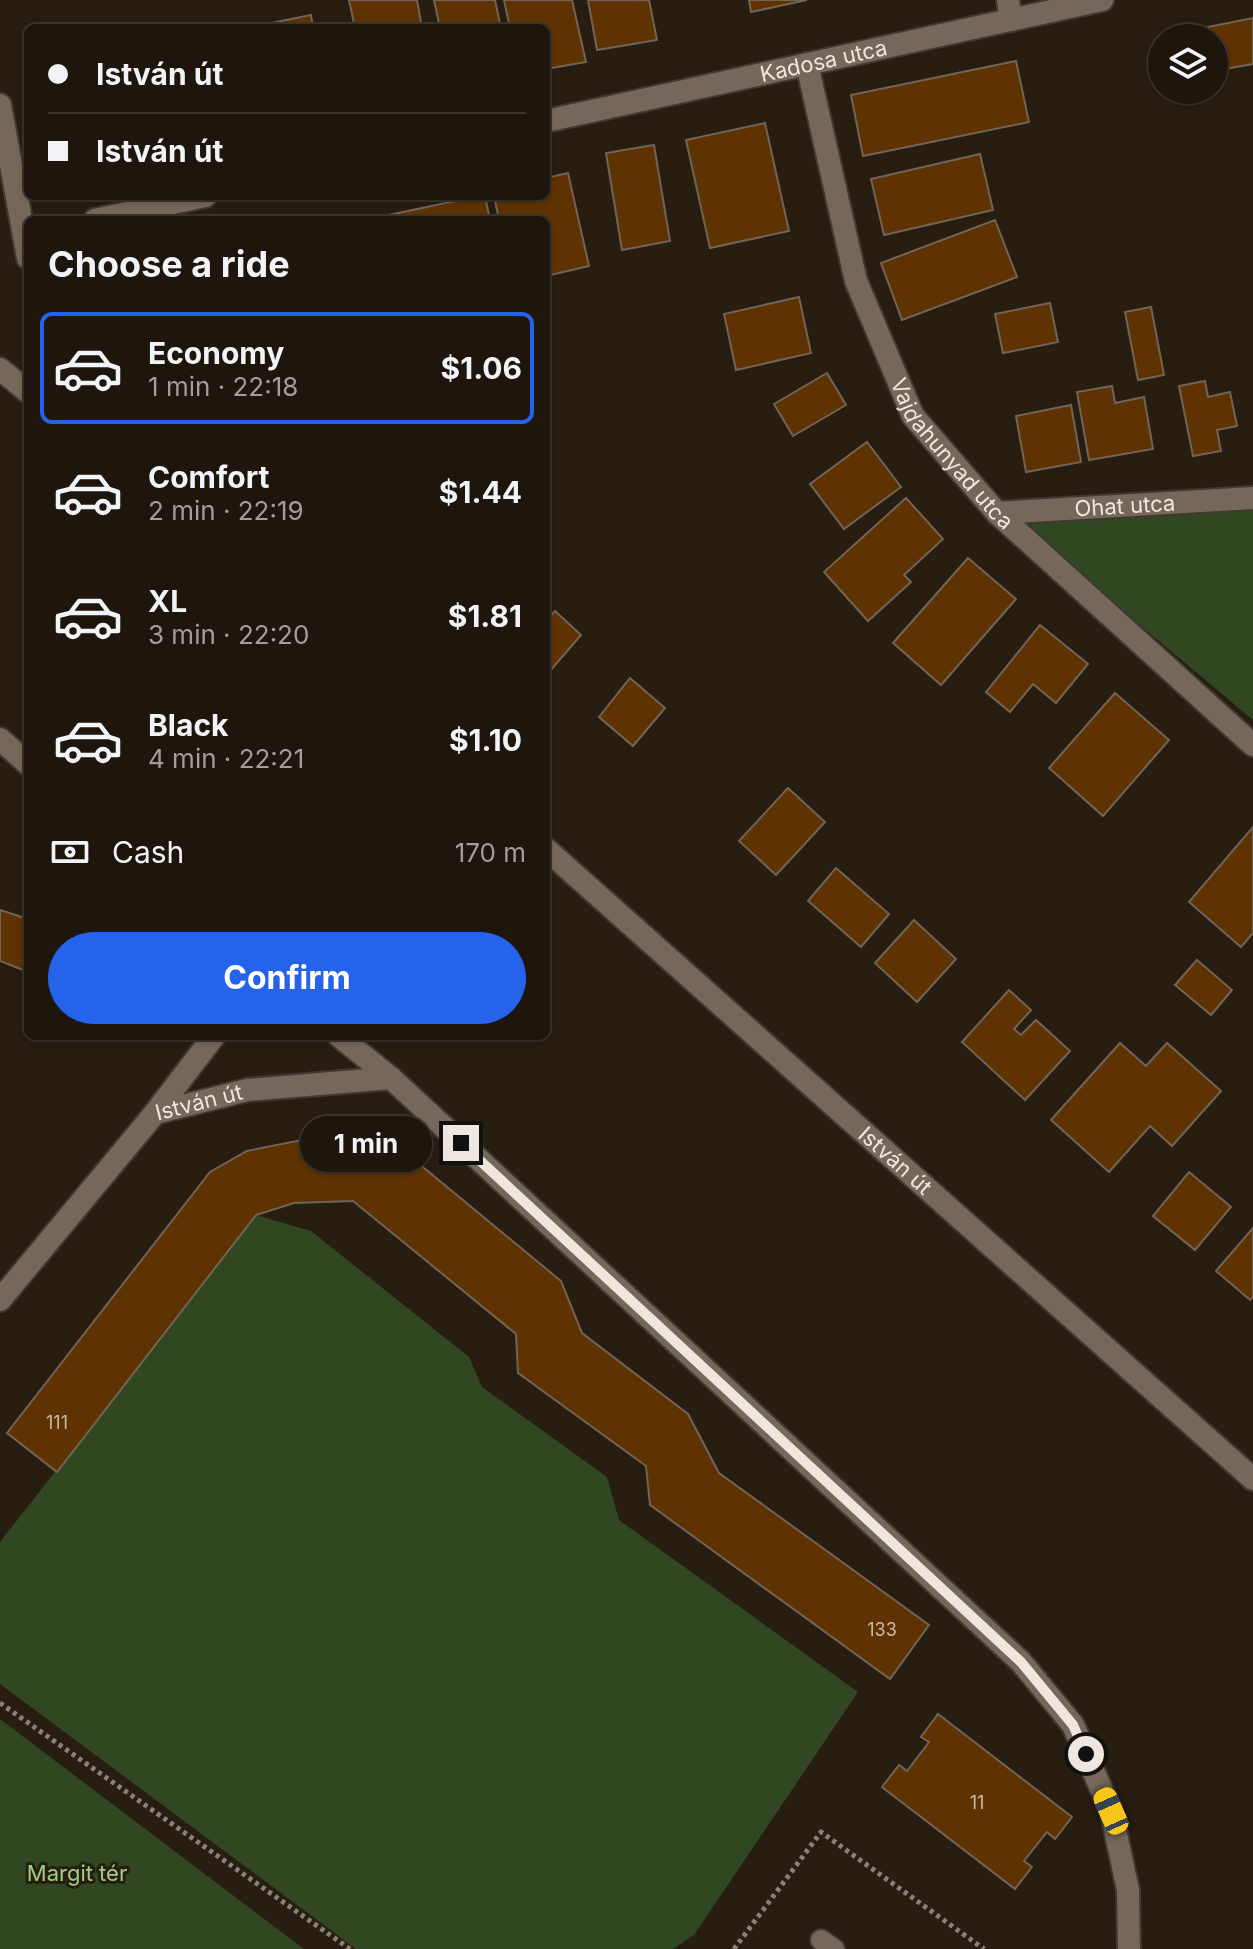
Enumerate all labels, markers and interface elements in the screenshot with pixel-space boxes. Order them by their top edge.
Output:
map controls [1148,24,1228,104]
button: layers [1148,24,1228,104]
street label: Kadosa utca [758,34,889,87]
text: István út [96,56,223,92]
text: István út [96,133,223,169]
text: Choose a ride [48,242,290,286]
icon: car [52,332,124,404]
text: Economy [148,335,284,371]
text: $1.06 [441,350,522,386]
text: 1 min · 22:18 [148,371,298,402]
street label: Vajdahunyad utca [886,374,1019,534]
icon: car [52,456,124,528]
text: Comfort [148,459,269,495]
text: $1.44 [439,474,522,510]
street label: Ohat utca [1074,490,1176,521]
text: 2 min · 22:19 [148,495,304,526]
icon: car [52,580,124,652]
text: XL [148,583,187,619]
text: $1.81 [448,598,522,634]
text: 3 min · 22:20 [148,619,309,650]
icon: car [52,704,124,776]
text: Black [148,707,228,743]
text: $1.10 [449,722,522,758]
text: 4 min · 22:21 [148,743,304,774]
icon: cash [48,830,92,874]
text: Cash [112,834,184,870]
text: 170 m [455,837,526,868]
button: Confirm [48,932,526,1024]
street label: István út [152,1079,245,1125]
callout: 1 min [301,1115,433,1171]
street label: István út [853,1121,937,1200]
route end [443,1125,479,1161]
text: 1 min [334,1128,398,1159]
house number: 111 [46,1412,68,1433]
house number: 133 [867,1619,897,1640]
route start [1068,1736,1104,1772]
car [1090,1784,1132,1838]
house number: 11 [970,1792,984,1813]
park label: Margit tér [27,1860,127,1886]

